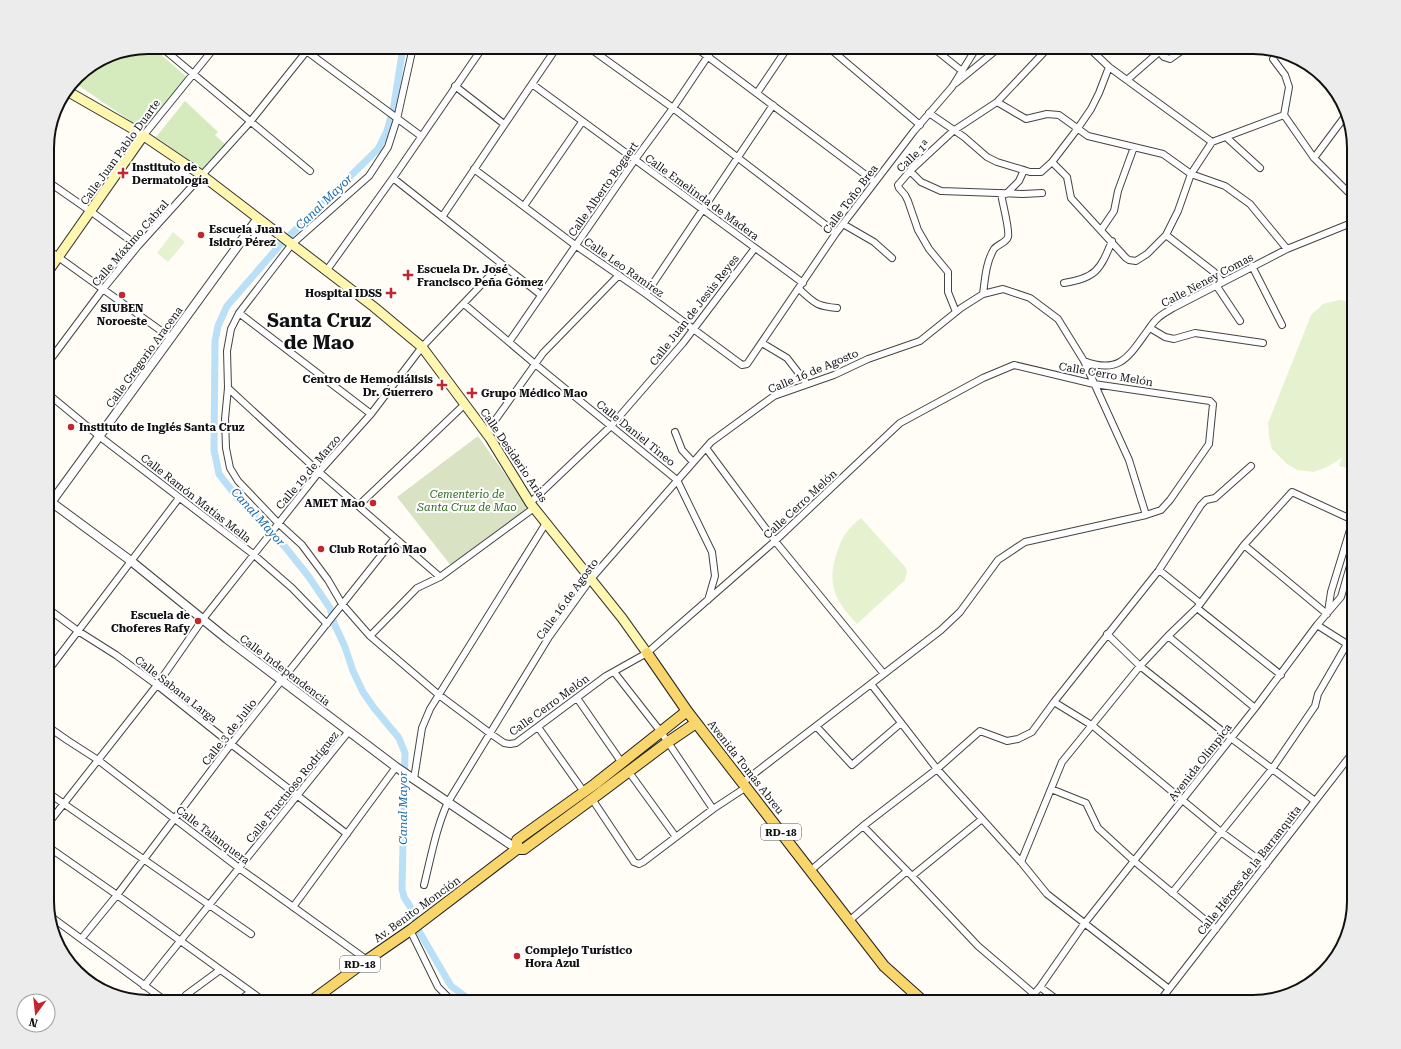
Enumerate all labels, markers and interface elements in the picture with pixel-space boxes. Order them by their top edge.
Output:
street label: Calle Juan Pablo Duarte [78,97,163,208]
street label: Calle 1ª [894,137,933,175]
street label: Calle Alberto Bogaert [566,139,641,239]
street label: Calle Emelinda de Madera [642,152,761,243]
place label: Instituto de Dermatología [132,161,209,187]
street label: Calle Toño Brea [820,162,881,236]
marker: Instituto de Dermatología [117,167,129,179]
water label: Canal Mayor [293,171,355,233]
street label: Calle Máximo Cabral [89,197,172,289]
place label: Escuela Juan Isidro Pérez [209,223,283,249]
marker: Escuela Juan Isidro Pérez [196,230,206,240]
street label: Calle Leo Ramírez [581,235,666,300]
street label: Calle Neney Comas [1159,251,1256,310]
street label: Calle Juan de Jesús Reyes [647,252,742,368]
place label: Escuela Dr. José Francisco Peña Gómez [417,263,544,289]
marker: Escuela Dr. José Francisco Peña Gómez [402,269,414,281]
place label: Hospital IDSS [305,287,382,300]
marker: Hospital IDSS [385,287,397,299]
marker: SIUBEN Noroeste [117,290,127,300]
place label: SIUBEN Noroeste [97,302,148,328]
street label: Calle Gregorio Aracena [103,304,186,410]
district label: Santa Cruz de Mao [267,309,371,354]
street label: Calle 16 de Agosto [766,346,861,396]
street label: Calle Cerro Melón [1058,360,1154,389]
place label: Centro de Hemodiálisis Dr. Guerrero [303,373,433,399]
marker: Centro de Hemodiálisis Dr. Guerrero [436,379,448,391]
marker: Grupo Médico Mao [466,387,478,399]
place label: Grupo Médico Mao [481,387,588,400]
street label: Calle Daniel Tineo [594,398,678,469]
street label: Calle Desiderio Arias [477,406,550,505]
place label: Instituto de Inglés Santa Cruz [79,421,245,434]
marker: Instituto de Inglés Santa Cruz [66,422,76,432]
street label: Calle 19 de Marzo [273,432,343,512]
street label: Calle Ramón Matías Mella [138,451,254,546]
street label: Calle Cerro Melón [761,467,840,542]
water label: Canal Mayor [228,485,288,549]
park label: Cementerio de Santa Cruz de Mao [416,488,517,514]
place label: AMET Mao [305,497,365,510]
marker: AMET Mao [368,498,378,508]
place label: Club Rotario Mao [329,543,427,556]
marker: Club Rotario Mao [316,544,326,554]
street label: Calle 16 de Agosto [534,556,601,642]
place label: Escuela de Choferes Rafy [111,609,191,635]
marker: Escuela de Choferes Rafy [193,616,203,626]
street label: Calle Independencia [237,632,333,709]
street label: Calle Sabana Larga [132,653,219,725]
street label: Calle Cerro Melón [507,672,592,739]
street label: Calle 3 de Julio [199,696,260,768]
street label: Avenida Tomas Abreu [705,718,786,817]
street label: Avenida Olímpica [1166,721,1235,804]
street label: Calle Fructuoso Rodríguez [243,729,341,846]
water label: Canal Mayor [396,771,410,845]
street label: Calle Talanquera [173,803,252,867]
street label: Calle Héroes de la Barranquita [1195,803,1304,938]
road number: RD-18 [761,824,801,840]
street label: Av. Benito Monción [371,874,463,945]
place label: Complejo Turístico Hora Azul [525,944,632,970]
marker: Complejo Turístico Hora Azul [512,951,522,961]
road number: RD-18 [340,956,380,972]
north arrow [16,993,56,1033]
text: N [27,1015,39,1030]

